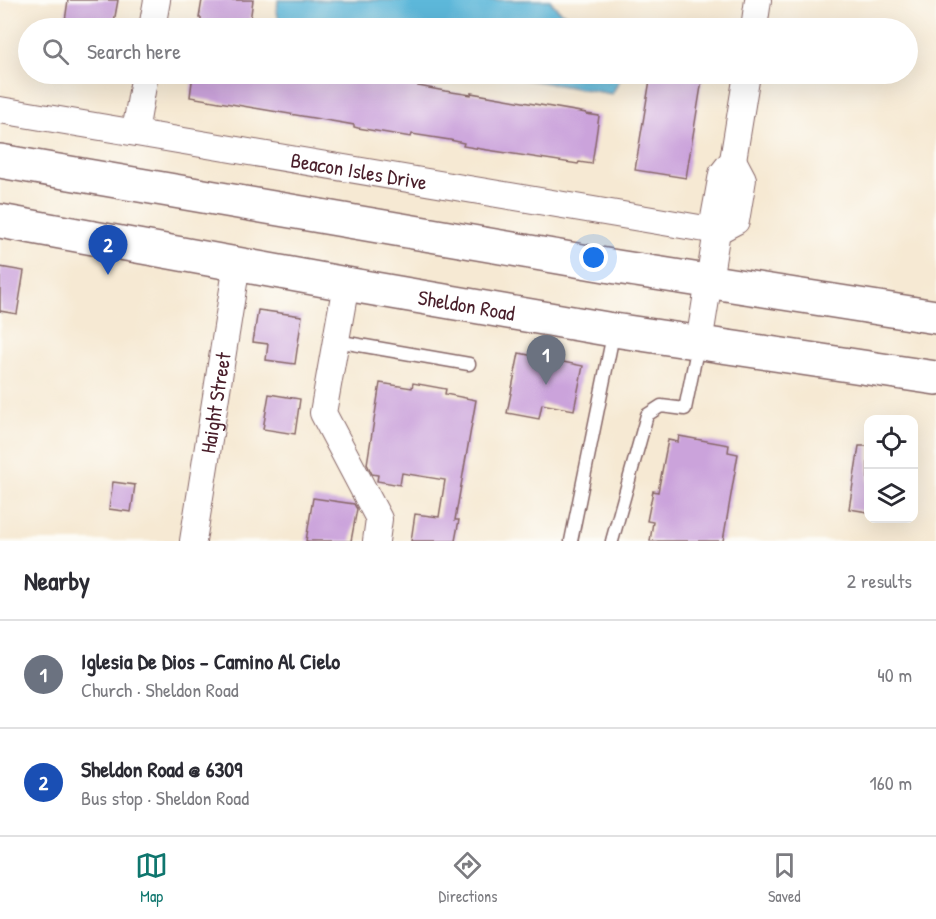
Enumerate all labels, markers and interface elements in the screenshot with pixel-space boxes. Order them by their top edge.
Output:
search box [18,18,918,84]
icon: search [39,35,72,68]
text: Search here [87,36,181,66]
street label: Beacon Isles Drive [289,145,429,196]
pin: 2 [88,226,128,275]
your location [579,243,608,272]
street label: Sheldon Road [416,282,517,327]
pin: 1 [526,336,566,385]
street label: Haight Street [193,349,237,455]
map controls [864,415,918,523]
button: locate [864,415,918,469]
button: layers [864,469,918,523]
text: Nearby [24,563,90,598]
text: 2 results [847,567,912,594]
text: Iglesia De Dios - Camino Al Cielo [81,646,340,676]
text: 1 [40,661,47,688]
text: 40 m [877,661,912,688]
text: Church · Sheldon Road [81,676,239,703]
text: Sheldon Road @ 6309 [81,754,242,784]
text: 2 [39,769,48,796]
text: 160 m [870,769,912,796]
text: Bus stop · Sheldon Road [81,784,249,811]
tab: Map [135,849,168,907]
tab: Directions [439,849,497,907]
tab: Saved [768,849,801,907]

